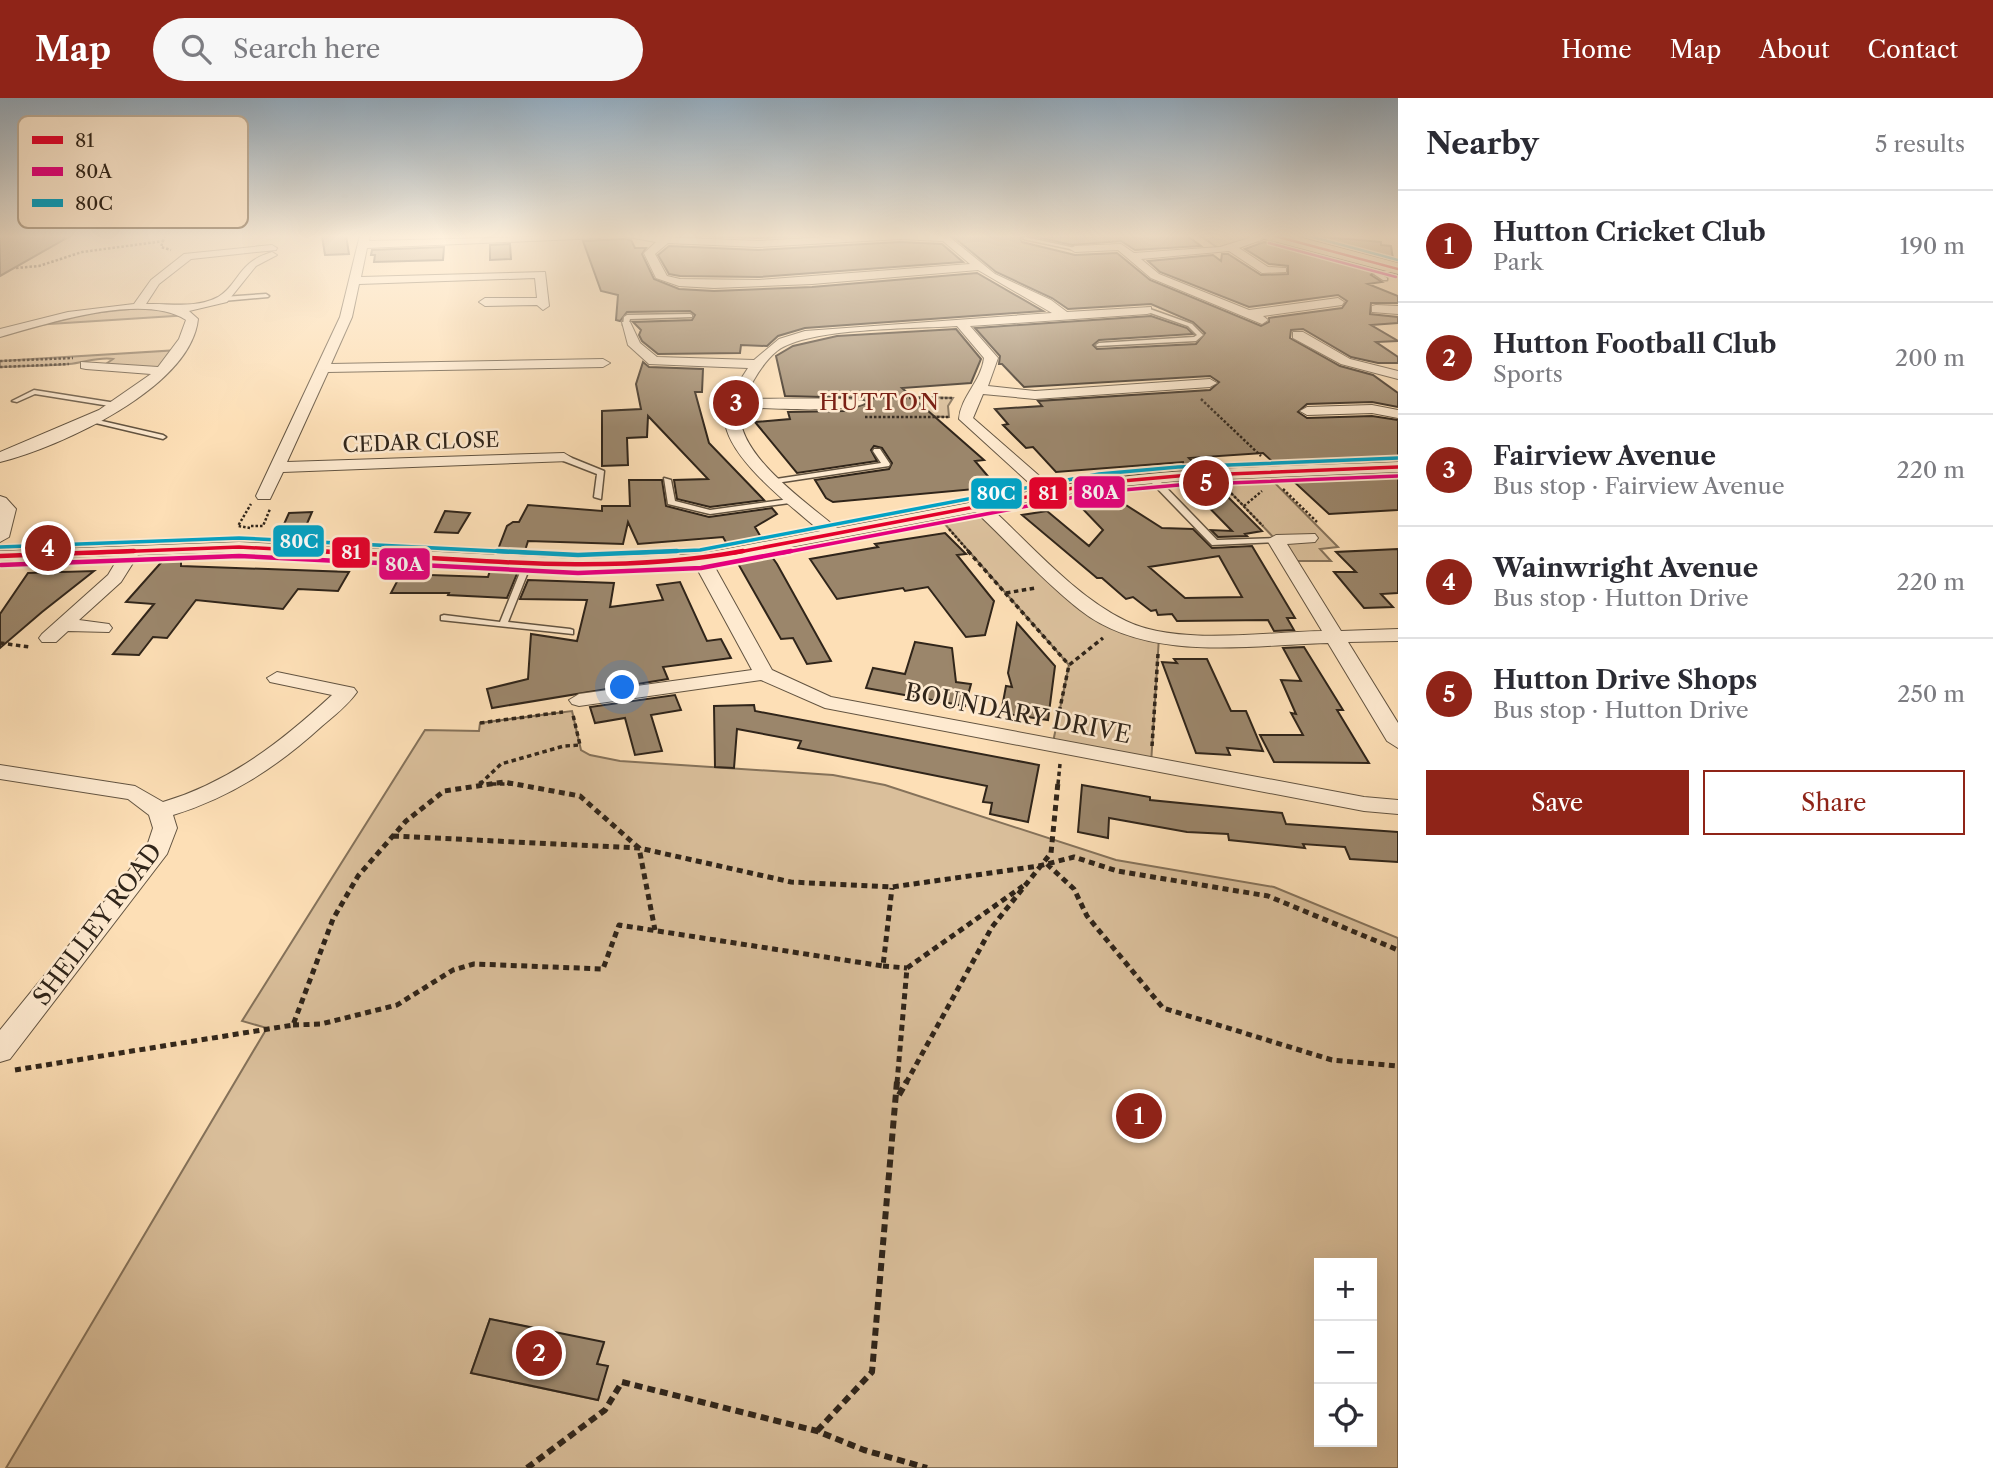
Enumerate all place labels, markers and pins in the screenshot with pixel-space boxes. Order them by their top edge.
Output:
pin: 3 [713,377,759,429]
pin: 5 [1183,457,1229,509]
pin: 4 [25,522,71,574]
pin: 1 [1116,1090,1162,1142]
pin: 2 [516,1327,562,1379]

